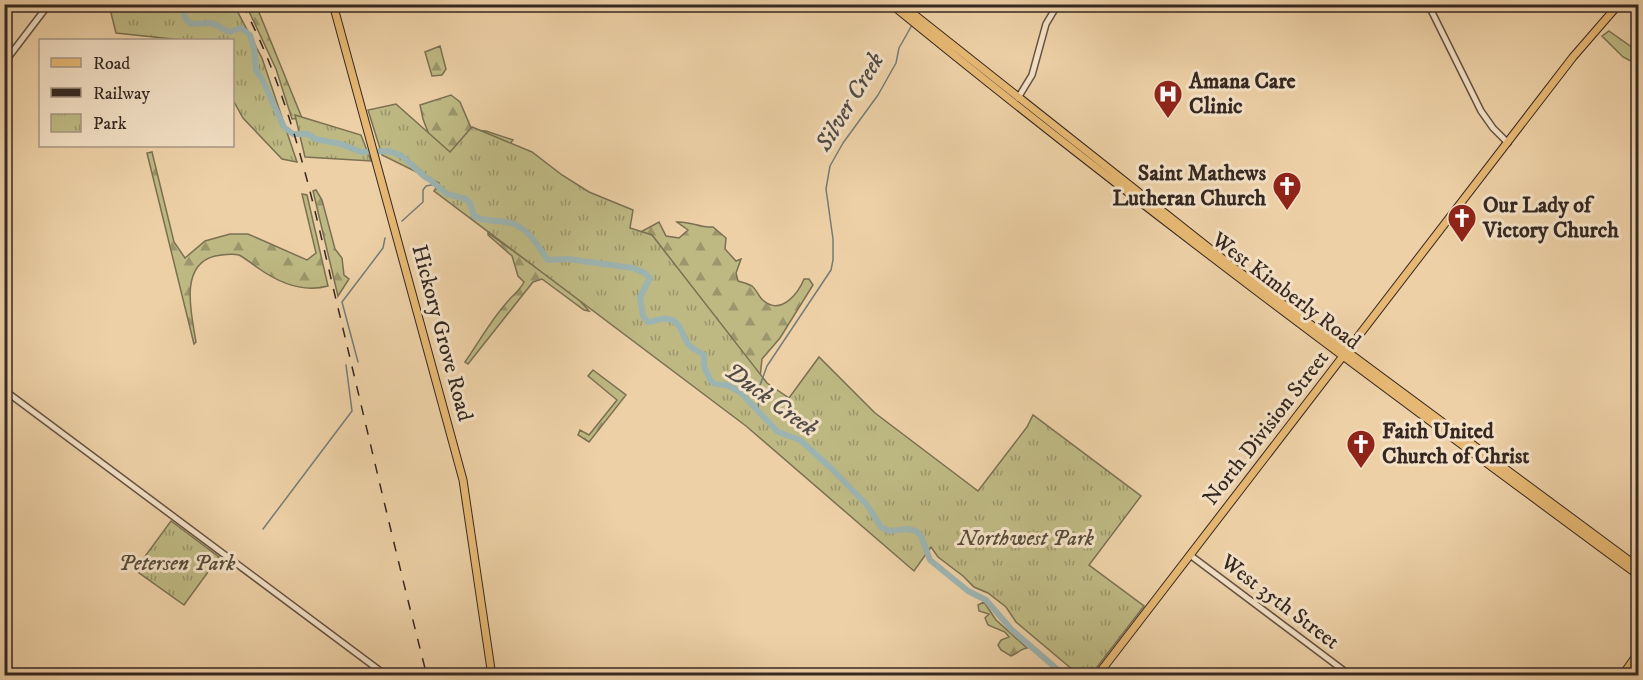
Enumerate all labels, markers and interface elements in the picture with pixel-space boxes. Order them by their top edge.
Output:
legend [39,39,234,147]
water label: Silver Creek [808,47,891,158]
text: Road [93,53,130,75]
place label: Amana Care Clinic [1188,68,1296,120]
hospital icon: Amana Care Clinic [1152,78,1184,120]
text: Railway [93,83,151,105]
text: Park [93,113,127,135]
place label: Saint Mathews Lutheran Church [1112,160,1267,212]
church icon: Saint Mathews Lutheran Church [1271,170,1303,212]
place label: Our Lady of Victory Church [1482,192,1619,244]
church icon: Our Lady of Victory Church [1446,202,1478,244]
street label: West Kimberly Road [1205,226,1366,356]
street label: Hickory Grove Road [405,242,479,424]
street label: North Division Street [1197,345,1335,511]
water label: Duck Creek [719,356,823,444]
place label: Faith United Church of Christ [1382,418,1529,470]
church icon: Faith United Church of Christ [1345,428,1377,470]
park label: Northwest Park [956,525,1095,552]
street label: West 35th Street [1214,548,1345,655]
park label: Petersen Park [119,550,236,577]

